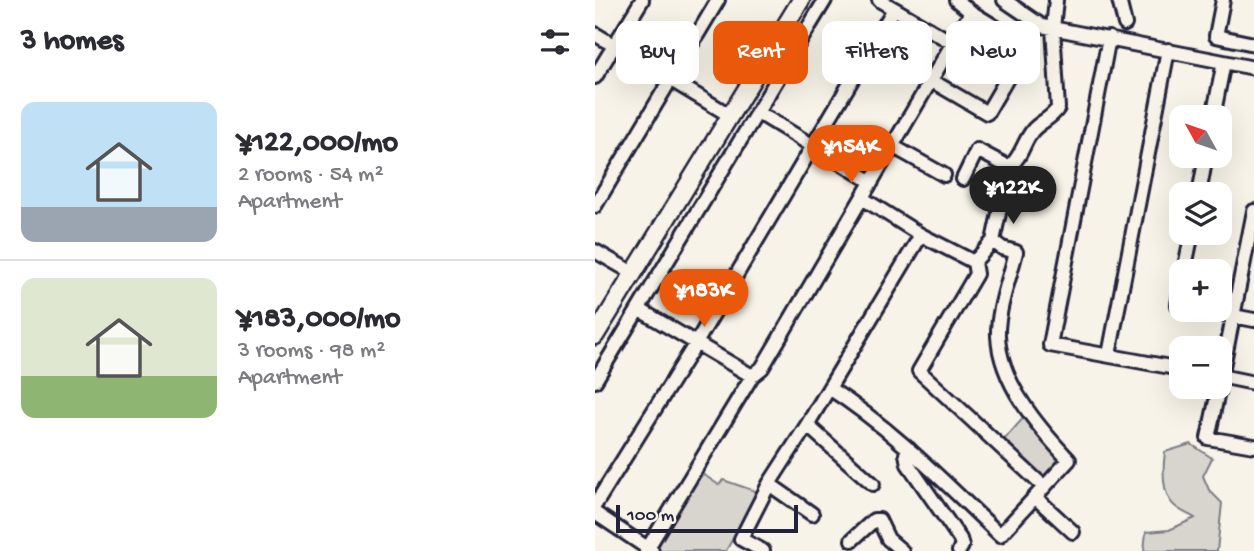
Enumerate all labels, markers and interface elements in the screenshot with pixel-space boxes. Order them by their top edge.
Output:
chip: Buy [616,21,699,84]
chip: Rent [713,21,808,84]
chip: Filters [822,21,932,84]
chip: New [946,21,1040,84]
icon: filters [536,23,574,61]
text: 3 homes [21,25,123,60]
north arrow [1169,105,1232,168]
map controls [1169,105,1232,399]
pin: ¥154K [802,125,900,185]
text: ¥122,000/mo [238,127,398,162]
icon: home [77,130,161,214]
text: ¥154K [823,134,879,161]
text: 2 rooms · 54 m² [238,162,384,189]
pin: ¥122K [964,166,1062,226]
text: ¥122K [985,175,1041,202]
button: layers [1169,182,1232,245]
text: Apartment [238,189,342,216]
button: + [1169,259,1232,322]
pin: ¥183K [655,270,753,329]
text: ¥183K [675,278,733,305]
text: ¥183,000/mo [238,303,401,338]
icon: home [77,306,161,390]
button: − [1169,336,1232,399]
text: 3 rooms · 98 m² [238,338,385,365]
text: Apartment [238,365,342,392]
scale bar [616,502,798,534]
text: 100 m [627,505,674,528]

